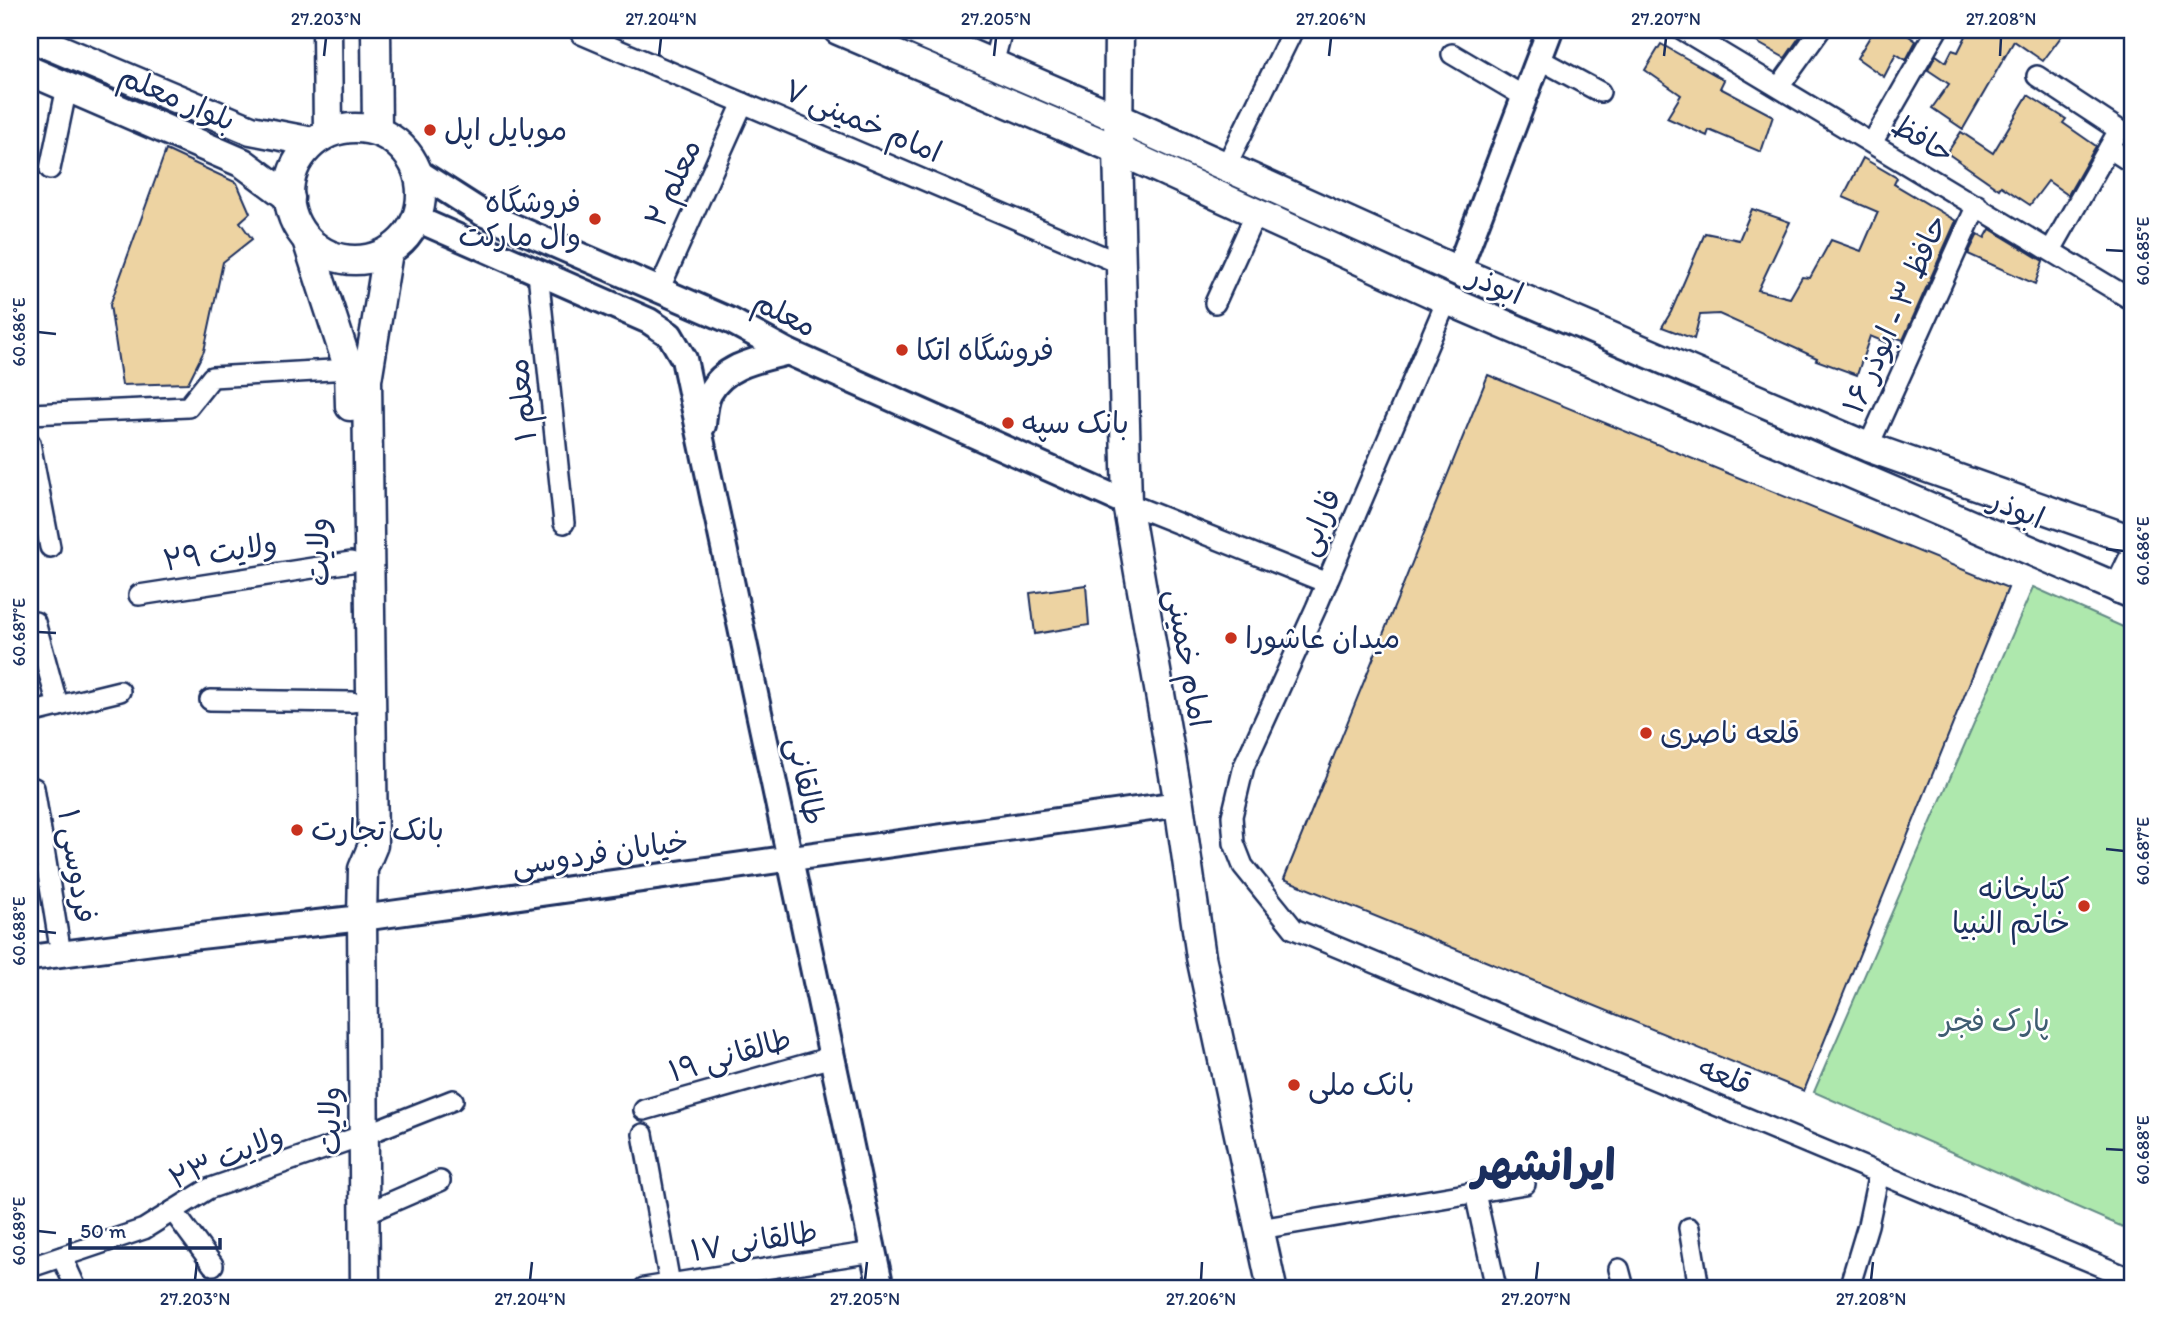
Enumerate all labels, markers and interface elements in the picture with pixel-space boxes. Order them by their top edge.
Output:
text: 27.203°N [291,8,361,30]
text: 27.204°N [625,8,697,30]
text: 27.205°N [961,8,1031,30]
text: 27.206°N [1296,8,1366,30]
text: 27.207°N [1631,8,1701,30]
text: 27.208°N [1966,8,2036,30]
street label: بلوار معلم [112,56,241,142]
street label: امام خمینی ۷ [777,71,948,174]
street label: حافظ [1885,106,1961,171]
place label: موبایل اپل [444,111,567,149]
marker: موبایل اپل [422,122,438,138]
street label: معلم ۲ [636,133,713,234]
place label: فروشگاه وال مارکت [458,183,581,254]
street label: حافظ ۳ - ابوذر ۱۶ [1834,208,1955,419]
marker: فروشگاه وال مارکت [587,211,603,227]
text: 60.685°E [2132,216,2154,286]
street label: ابوذر [1461,255,1529,312]
street label: معلم [746,282,823,349]
text: 60.686°E [8,297,30,367]
place label: فروشگاه اتکا [916,331,1054,368]
marker: فروشگاه اتکا [894,342,910,358]
street label: معلم ۱ [499,356,548,443]
place label: بانک سپه [1022,404,1129,442]
marker: بانک سپه [1000,415,1016,431]
street label: ابوذر [1982,479,2050,536]
street label: فارابی [1288,483,1350,561]
text: 60.686°E [2132,516,2154,586]
street label: ولایت [298,517,337,587]
street label: ولایت ۲۹ [160,524,280,579]
street label: امام خمینی [1154,586,1219,731]
text: 60.687°E [8,598,30,666]
place label: میدان عاشورا [1245,619,1400,656]
marker: میدان عاشورا [1223,630,1239,646]
place label: قلعه ناصری [1660,714,1800,751]
marker: قلعه ناصری [1638,725,1654,741]
street label: طالقانی [778,733,834,829]
street label: فردوسی ۱ [49,806,105,926]
place label: بانک تجارت [311,811,444,848]
text: 60.687°E [2132,817,2154,885]
marker: بانک تجارت [289,822,305,838]
street label: خیابان فردوسی [509,822,691,884]
place label: کتابخانه خاتم النبیا [1952,870,2070,945]
text: 60.688°E [8,896,30,966]
marker: کتابخانه خاتم النبیا [2076,898,2092,914]
park label: پارک فجر [1937,1002,2050,1040]
street label: طالقانی ۱۹ [664,1019,796,1091]
street label: قلعه [1693,1048,1757,1103]
place label: بانک ملی [1308,1066,1415,1104]
marker: بانک ملی [1286,1077,1302,1093]
street label: ولایت [311,1087,348,1155]
text: 60.688°E [2132,1115,2154,1185]
street label: ولایت ۲۳ [163,1116,289,1197]
district label: ایرانشهر [1468,1138,1616,1191]
text: 60.689°E [8,1196,30,1266]
scale bar [70,1206,220,1250]
street label: طالقانی ۱۷ [688,1212,820,1270]
text: 50 m [80,1218,127,1243]
text: 27.203°N [160,1288,230,1310]
text: 27.204°N [494,1288,566,1310]
text: 27.205°N [830,1288,900,1310]
text: 27.206°N [1166,1288,1236,1310]
text: 27.207°N [1501,1288,1571,1310]
text: 27.208°N [1836,1288,1906,1310]

